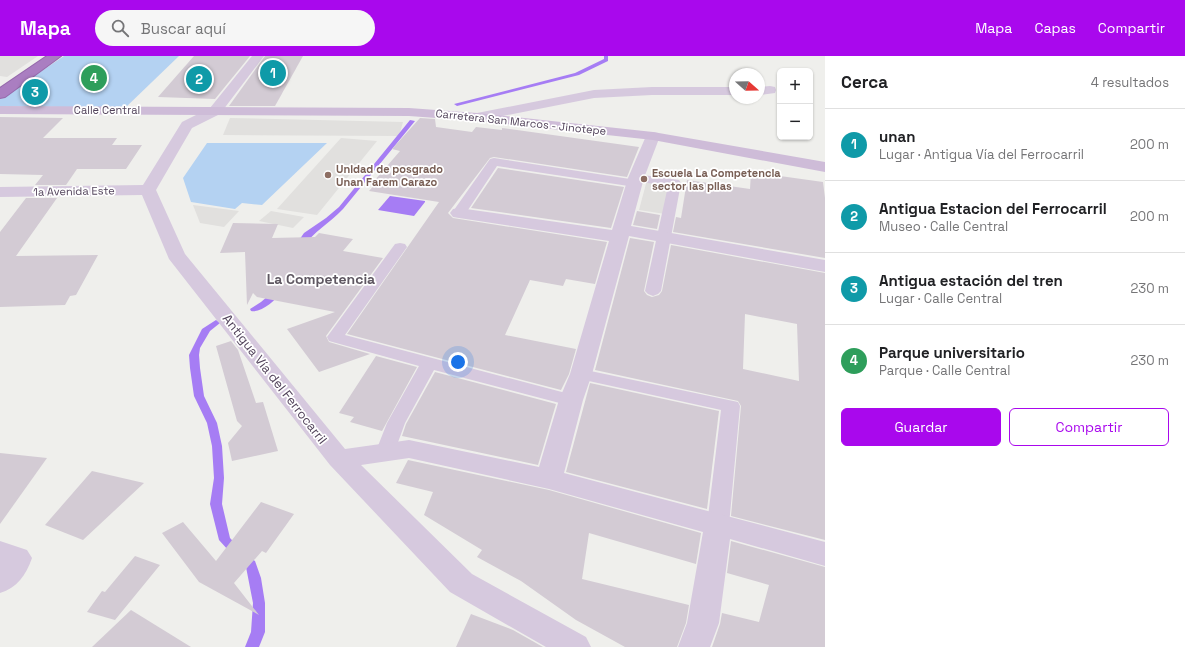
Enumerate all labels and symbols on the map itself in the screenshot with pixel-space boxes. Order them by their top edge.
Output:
pin: 1 [260,58,286,88]
pin: 4 [81,63,107,93]
pin: 2 [186,64,212,94]
north arrow [729,68,765,104]
pin: 3 [22,77,48,107]
street label: Calle Central [74,103,140,117]
street label: Carretera San Marcos - Jinotepe [435,106,607,138]
place label: Unidad de posgrado Unan Farem Carazo [336,162,443,189]
place label: Escuela La Competencia sector las pilas [652,166,781,193]
marker: Unidad de posgrado Unan Farem Carazo [323,170,333,180]
marker: Escuela La Competencia sector las pilas [639,174,649,184]
street label: 1a Avenida Este [33,183,115,199]
district label: La Competencia [267,270,375,288]
street label: Antigua Vía del Ferrocarril [219,311,331,447]
your location [448,352,468,372]

